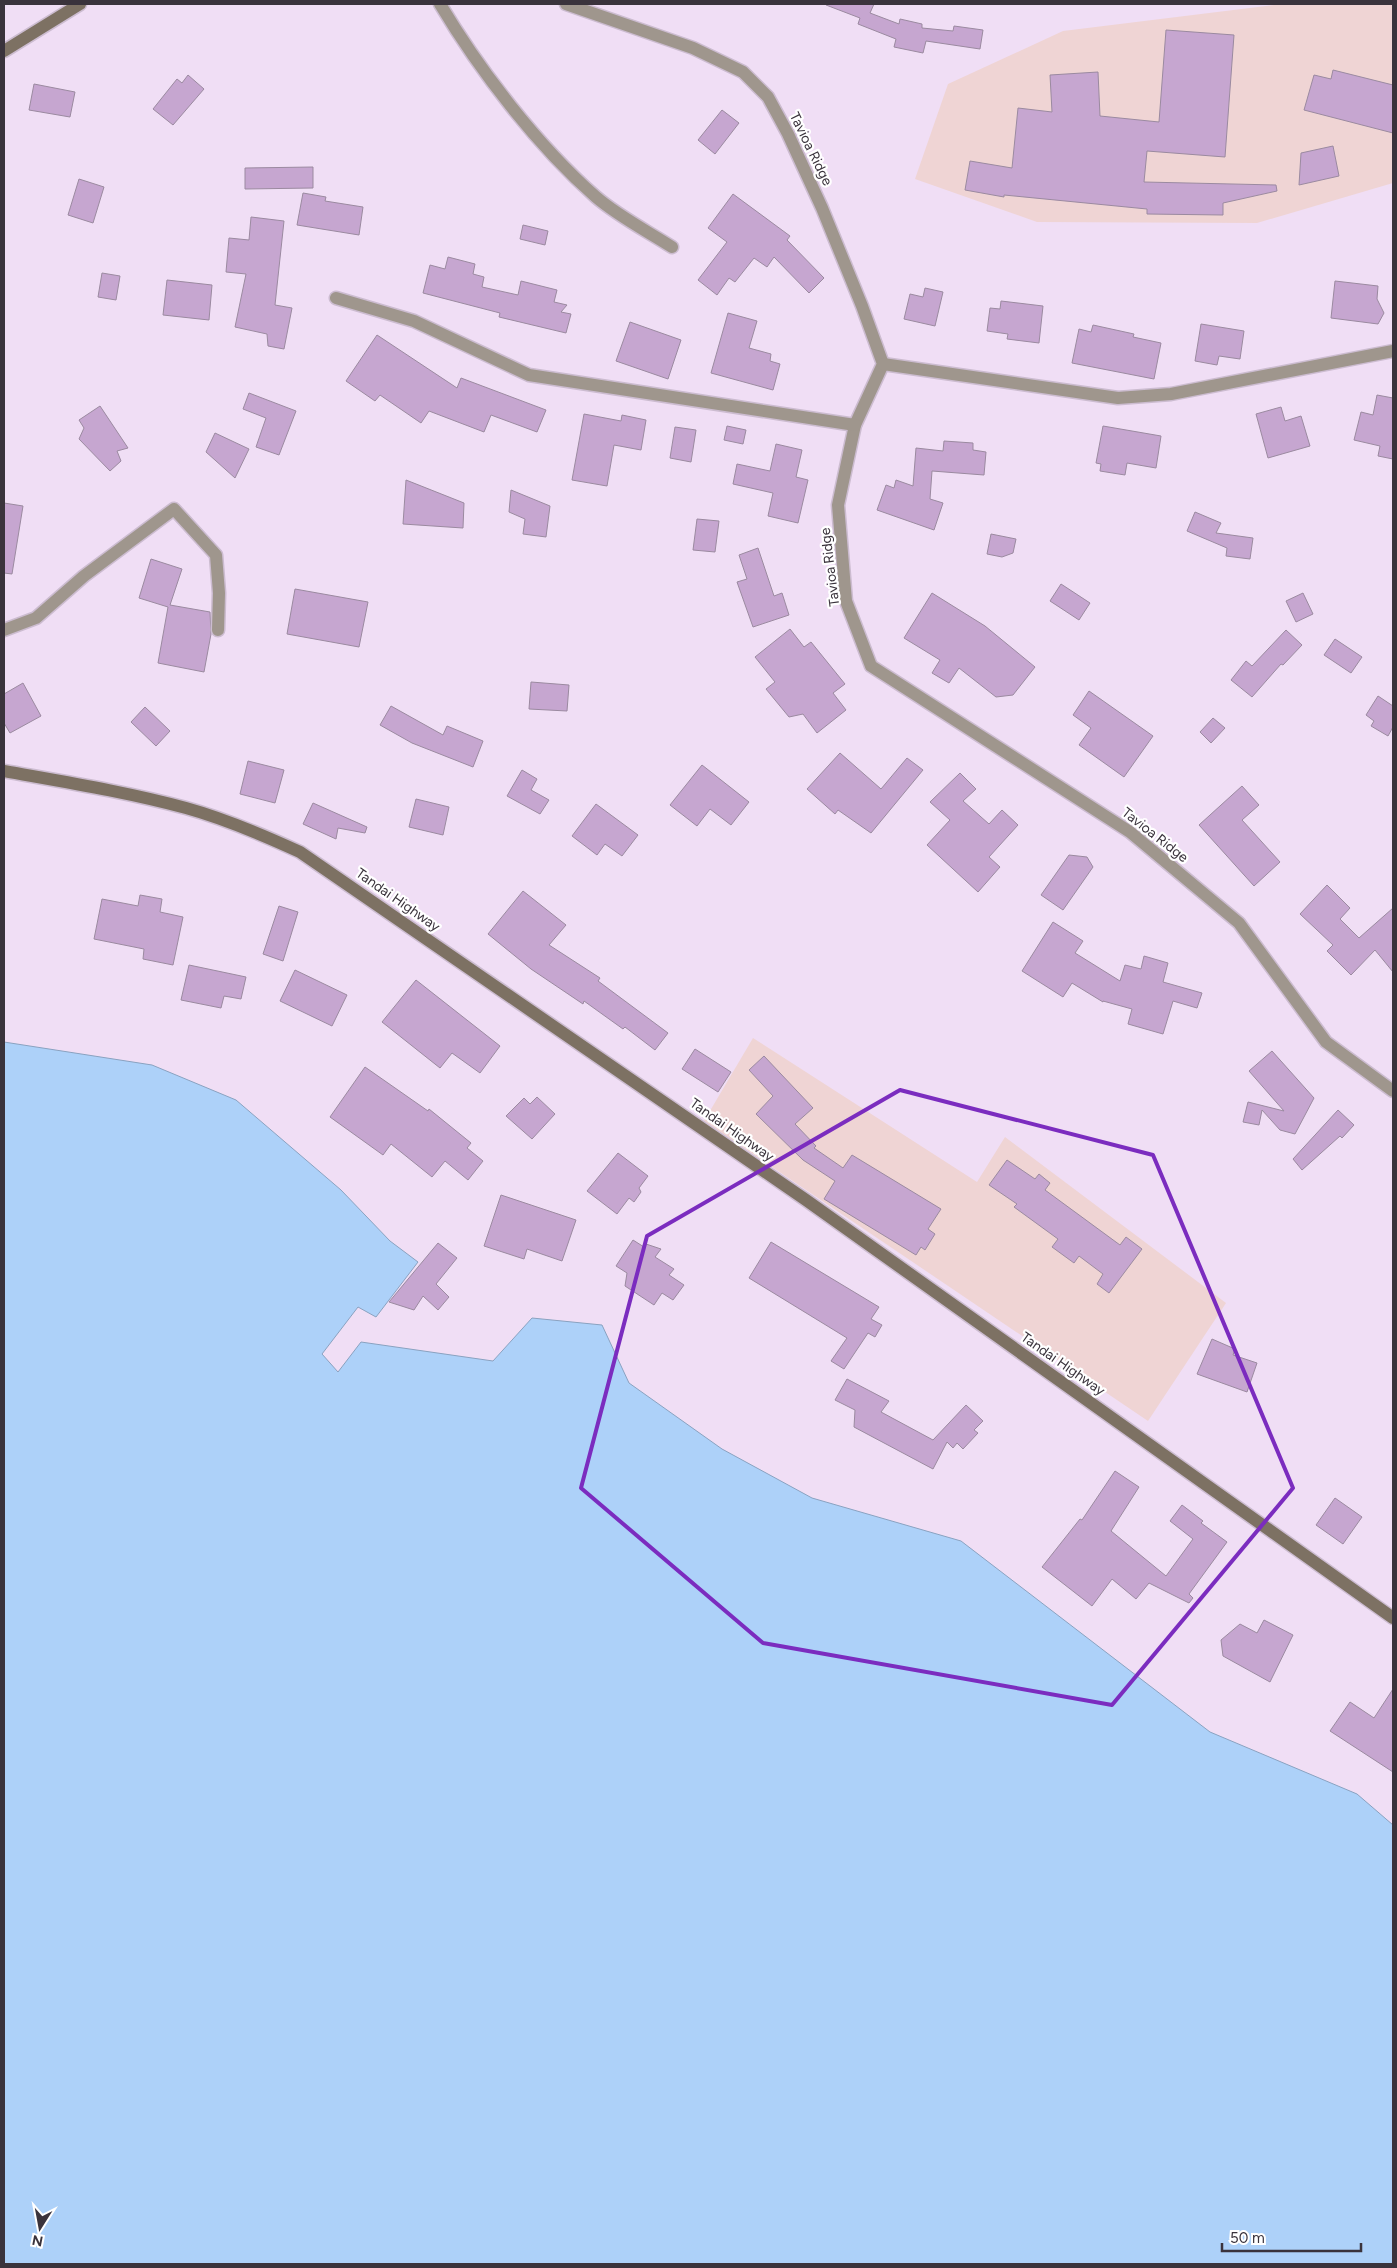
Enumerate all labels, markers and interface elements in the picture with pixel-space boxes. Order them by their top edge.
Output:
street label: Tavioa Ridge [786,110,836,189]
street label: Tavioa Ridge [817,526,843,607]
street label: Tavioa Ridge [1119,804,1192,866]
street label: Tandai Highway [353,865,444,936]
street label: Tandai Highway [687,1095,778,1166]
street label: Tandai Highway [1018,1329,1109,1400]
north arrow [15,2203,65,2253]
scale bar [1222,2220,1361,2252]
text: 50 m [1230,2229,1265,2247]
text: N [31,2231,45,2250]

